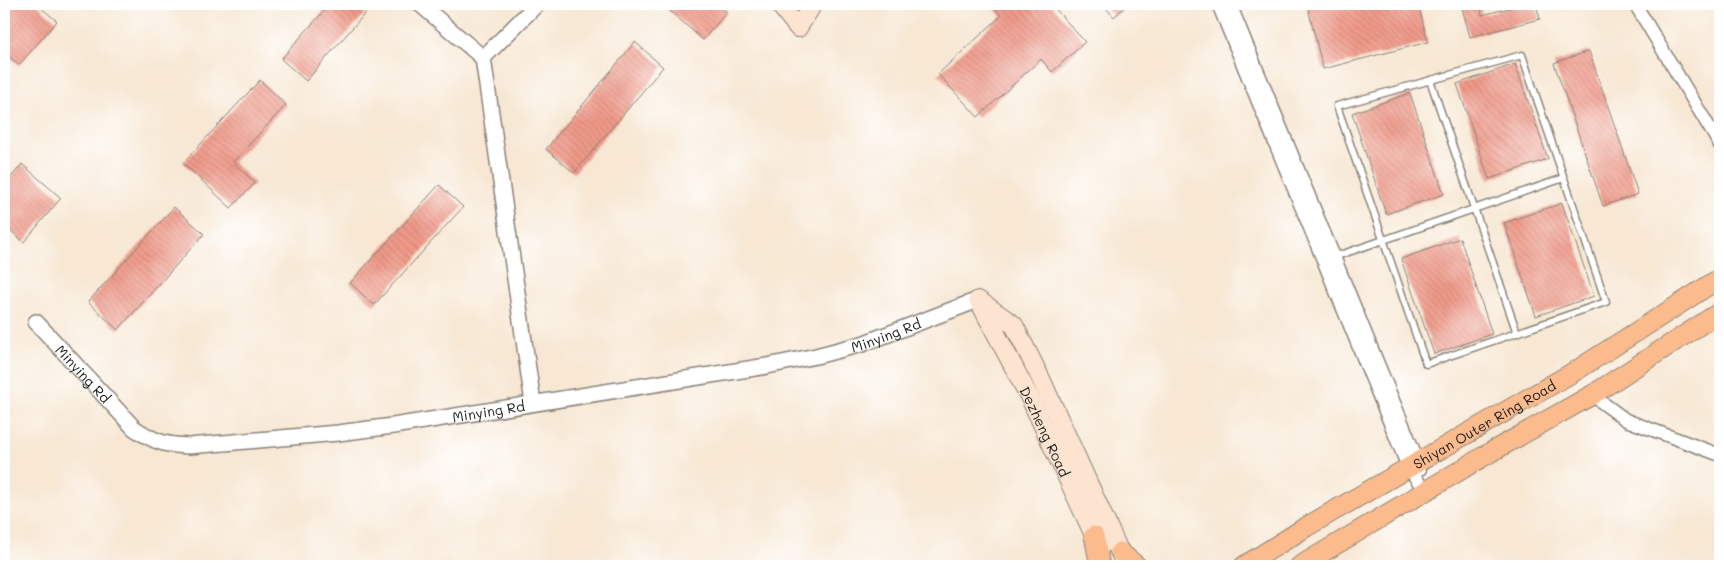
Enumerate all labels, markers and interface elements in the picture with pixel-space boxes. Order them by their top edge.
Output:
street label: Minying Rd [849,313,923,356]
street label: Minying Rd [52,340,115,407]
street label: Shiyan Outer Ring Road [1409,375,1559,473]
street label: Dezheng Road [1016,383,1075,480]
street label: Minying Rd [451,395,526,426]

